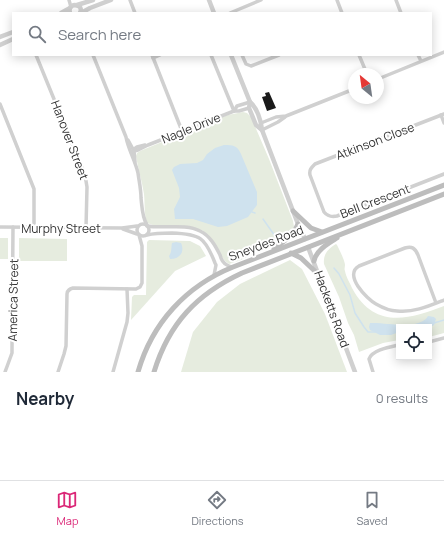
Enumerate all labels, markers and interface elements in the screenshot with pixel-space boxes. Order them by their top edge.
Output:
search box [12,12,432,56]
icon: search [26,23,48,45]
text: Search here [58,24,141,45]
north arrow [348,68,384,104]
street label: Hanover Street [47,98,93,182]
street label: Nagle Drive [159,108,223,148]
street label: Atkinson Close [333,118,417,164]
street label: Bell Crescent [338,180,413,222]
street label: Murphy Street [21,220,101,237]
street label: Sneydes Road [226,221,306,265]
street label: America Street [4,258,22,342]
street label: Hacketts Road [310,268,354,350]
map controls [396,324,432,360]
button: locate [396,324,432,360]
text: Nearby [16,387,74,410]
text: 0 results [376,389,428,407]
tab: Map [56,489,78,528]
tab: Directions [191,489,244,528]
tab: Saved [357,489,388,528]

